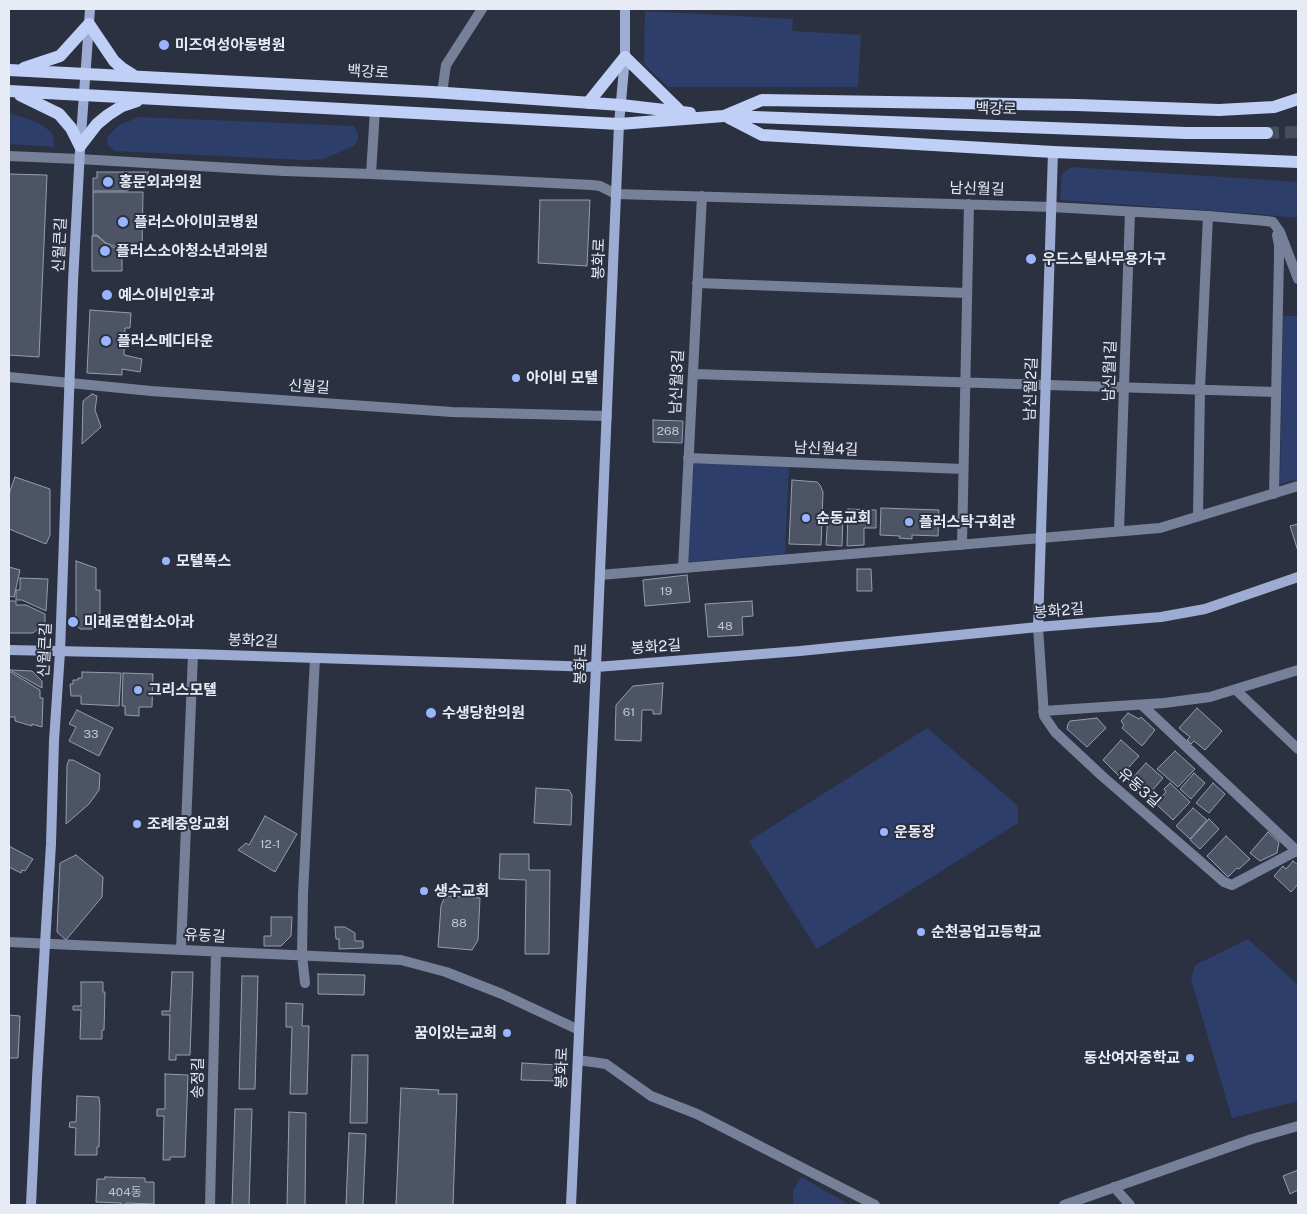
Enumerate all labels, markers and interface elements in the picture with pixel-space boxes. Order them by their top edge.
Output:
place label: 미즈여성아동병원 [175,36,285,54]
marker: 미즈여성아동병원 [157,38,171,52]
street label: 백강로 [347,62,389,82]
street label: 백강로 [975,99,1017,119]
place label: 홍문외과의원 [119,173,202,191]
marker: 홍문외과의원 [101,175,115,189]
street label: 남신월길 [949,179,1005,199]
place label: 플러스아이미코병원 [134,213,258,231]
marker: 플러스아이미코병원 [116,215,130,229]
street label: 신월큰길 [50,217,70,273]
street label: 봉화로 [589,238,609,280]
place label: 플러스소아청소년과의원 [116,242,268,260]
marker: 플러스소아청소년과의원 [98,244,112,258]
place label: 우드스틸사무용가구 [1042,250,1166,268]
marker: 우드스틸사무용가구 [1024,252,1038,266]
place label: 예스이비인후과 [118,286,215,304]
marker: 예스이비인후과 [100,288,114,302]
place label: 플러스메디타운 [117,332,214,350]
marker: 플러스메디타운 [99,334,113,348]
street label: 남신월1길 [1100,340,1120,402]
street label: 남신월3길 [666,349,688,415]
street label: 남신월2길 [1021,357,1041,421]
place label: 아이비 모텔 [526,369,598,387]
marker: 아이비 모텔 [510,372,522,384]
street label: 신월길 [288,377,330,397]
house number: 268 [657,424,679,438]
street label: 남신월4길 [793,439,859,459]
place label: 순동교회 [816,509,871,527]
marker: 순동교회 [800,512,812,524]
place label: 플러스탁구회관 [919,513,1016,531]
marker: 플러스탁구회관 [903,516,915,528]
place label: 모텔폭스 [176,552,231,570]
marker: 모텔폭스 [160,555,172,567]
house number: 19 [660,584,672,598]
street label: 봉화2길 [1033,600,1085,622]
place label: 미래로연합소아과 [84,613,194,631]
marker: 미래로연합소아과 [66,615,80,629]
house number: 48 [717,619,733,633]
street label: 신월큰길 [35,622,55,678]
street label: 봉화2길 [228,631,278,651]
street label: 봉화2길 [630,636,682,658]
street label: 봉화로 [571,643,591,685]
place label: 그리스모텔 [148,681,217,699]
marker: 그리스모텔 [132,684,144,696]
place label: 수생당한의원 [442,704,525,722]
house number: 61 [623,705,635,719]
marker: 수생당한의원 [424,706,438,720]
house number: 33 [83,727,99,741]
street label: 유동3길 [1114,765,1164,811]
place label: 조례중앙교회 [147,815,230,833]
marker: 조례중앙교회 [131,818,143,830]
place label: 운동장 [894,823,935,841]
marker: 운동장 [878,826,890,838]
house number: 12-1 [260,837,280,851]
place label: 생수교회 [434,882,489,900]
marker: 생수교회 [418,885,430,897]
house number: 88 [451,916,467,930]
place label: 순천공업고등학교 [931,923,1041,941]
street label: 유동길 [184,926,226,946]
marker: 순천공업고등학교 [915,926,927,938]
place label: 꿈이있는교회 [414,1024,497,1042]
marker: 꿈이있는교회 [501,1027,513,1039]
street label: 봉화로 [552,1047,572,1089]
place label: 동산여자중학교 [1083,1049,1180,1067]
marker: 동산여자중학교 [1184,1052,1196,1064]
street label: 송정길 [189,1057,207,1099]
house number: 404동 [108,1185,142,1199]

